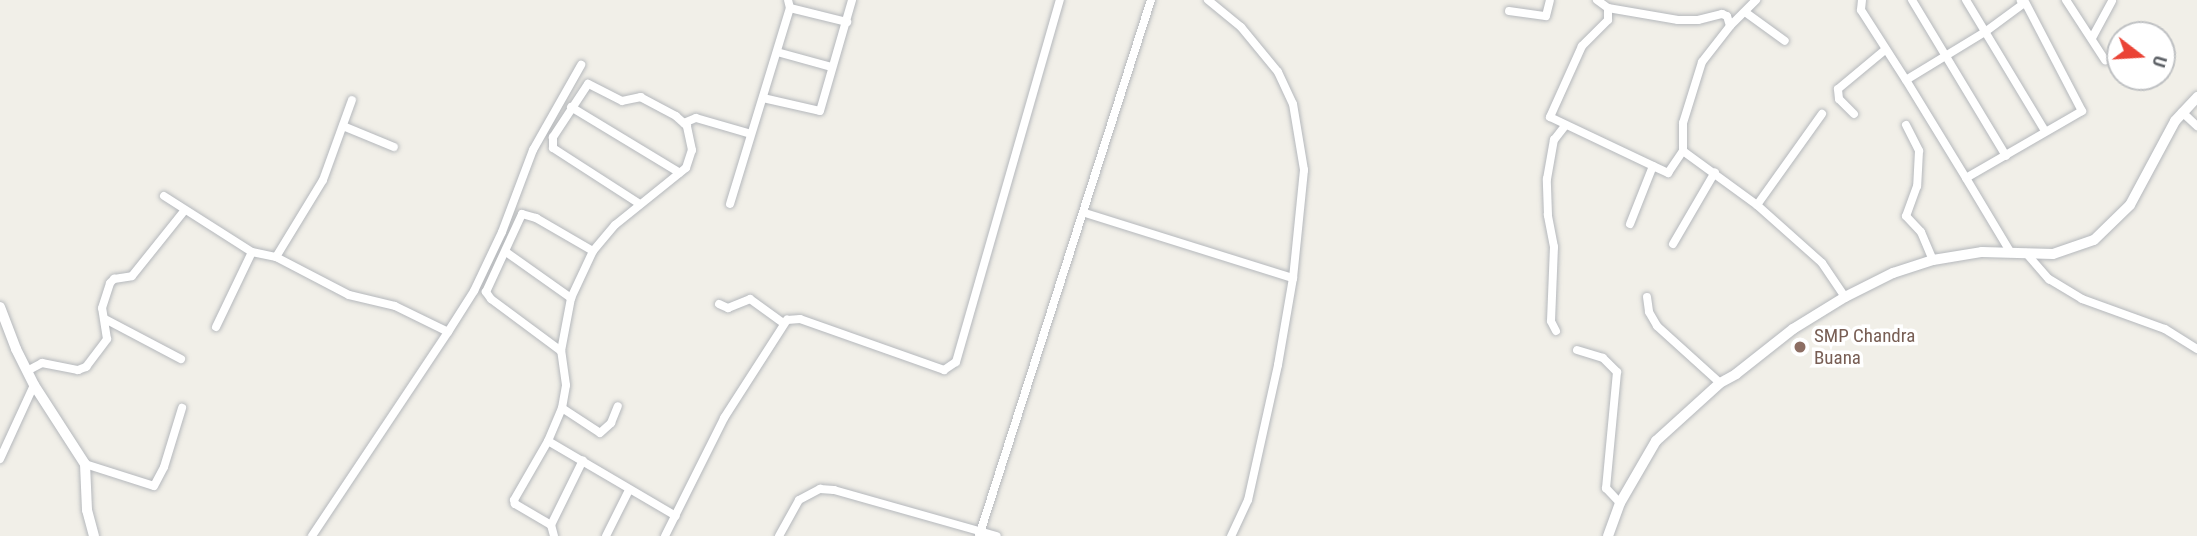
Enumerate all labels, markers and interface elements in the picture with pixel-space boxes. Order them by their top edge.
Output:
north arrow [2106,21,2176,91]
text: U [2147,53,2172,70]
place label: SMP Chandra Buana [1814,325,1915,369]
marker: SMP Chandra Buana [1792,339,1808,355]

